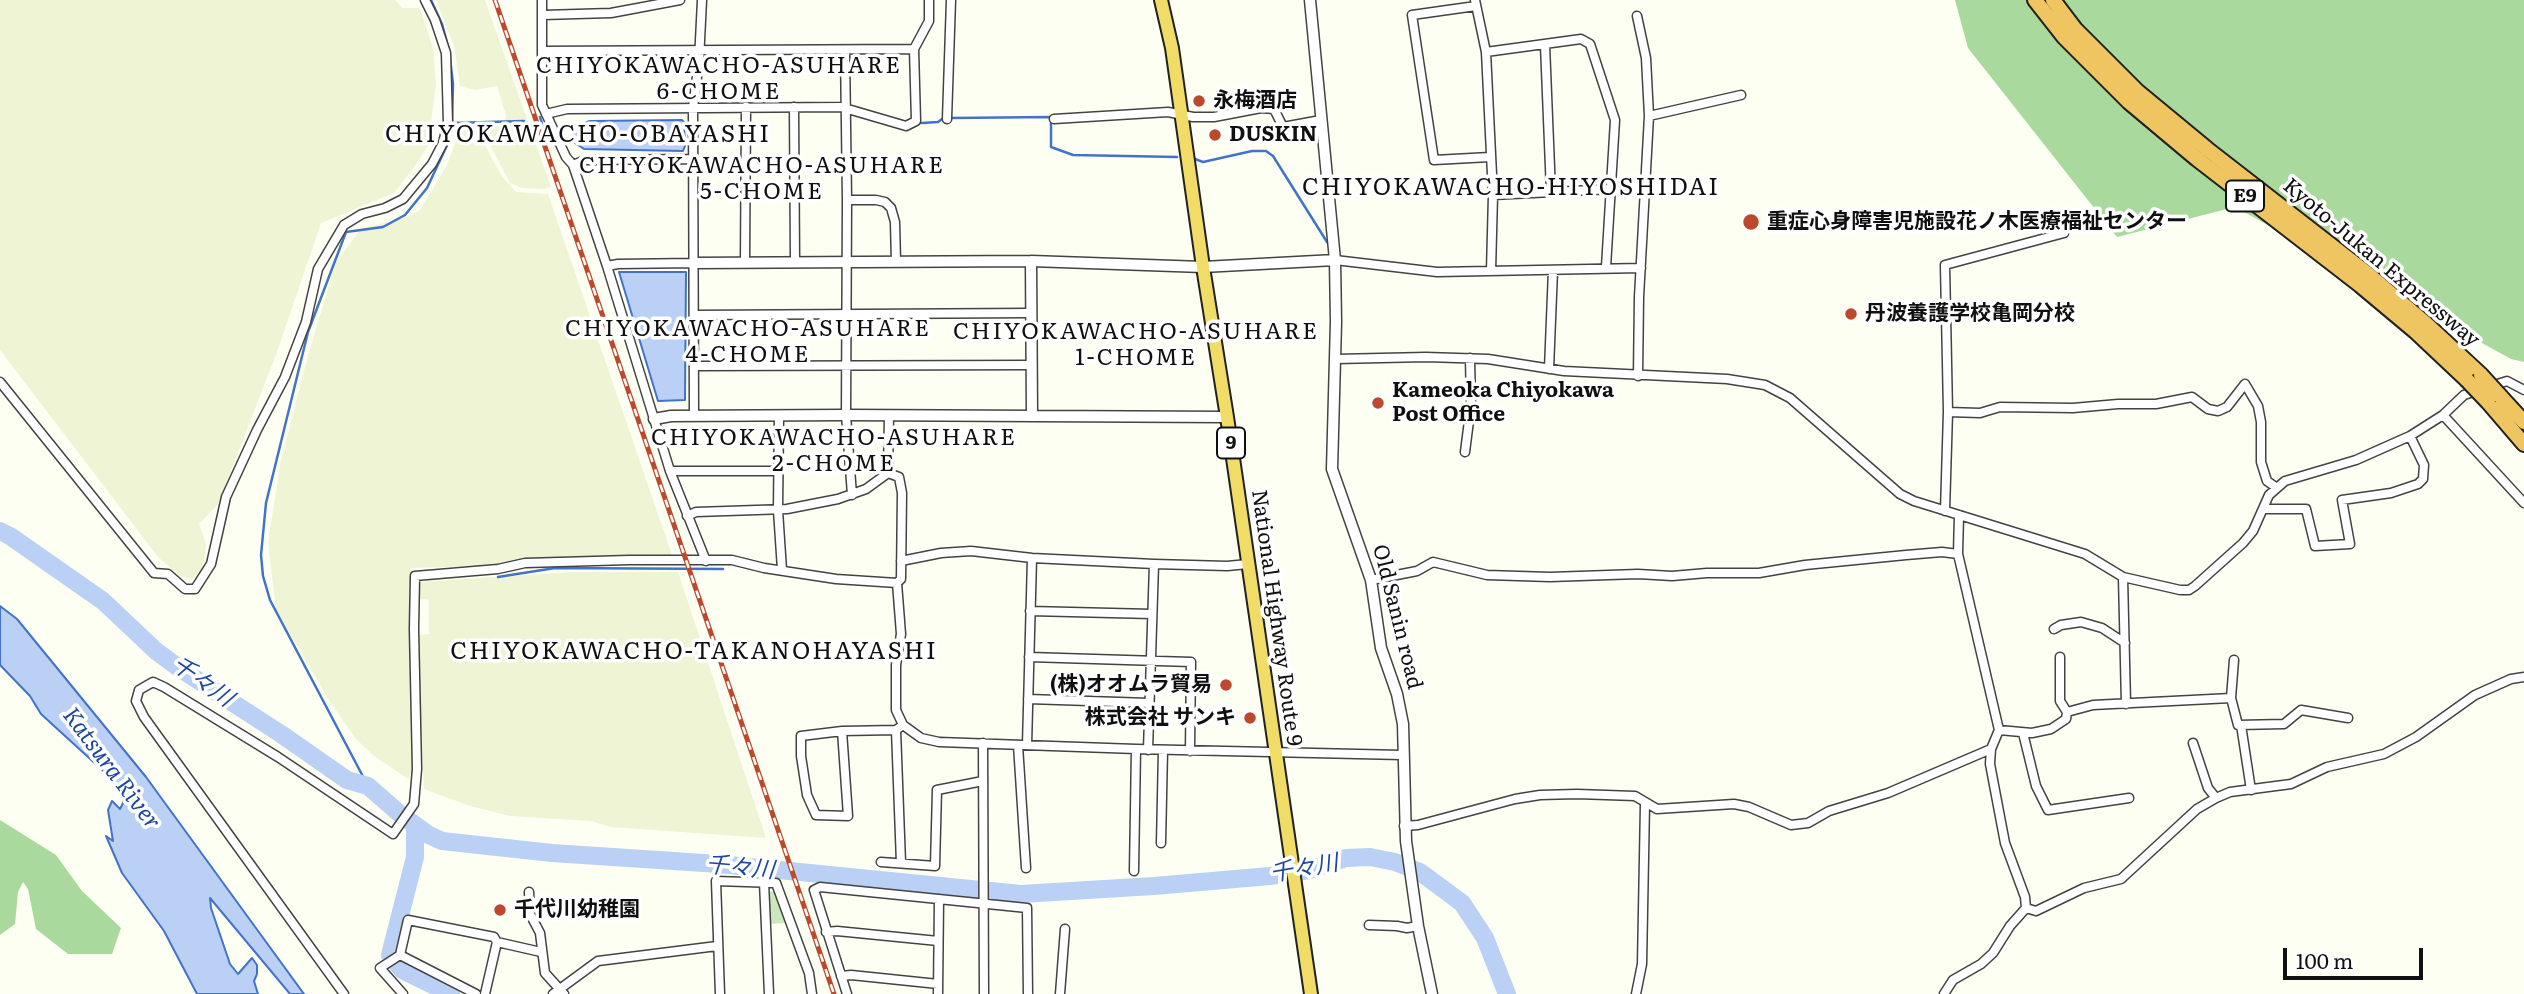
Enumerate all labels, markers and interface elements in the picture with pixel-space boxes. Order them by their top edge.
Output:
district label: CHIYOKAWACHO-ASUHARE 6-CHOME [539,52,899,106]
place label: 永梅酒店 [1213,88,1297,114]
marker: 永梅酒店 [1191,93,1207,109]
district label: CHIYOKAWACHO-OBAYASHI [388,121,768,149]
place label: DUSKIN [1229,122,1317,148]
marker: DUSKIN [1207,127,1223,143]
district label: CHIYOKAWACHO-ASUHARE 5-CHOME [582,152,942,206]
street label: Kyoto-Jukan Expressway [2278,173,2484,353]
district label: CHIYOKAWACHO-HIYOSHIDAI [1305,174,1717,202]
road number: E9 [2226,180,2264,212]
place label: 重症心身障害児施設花ノ木医療福祉センター [1767,209,2187,235]
marker: 重症心身障害児施設花ノ木医療福祉センター [1741,212,1761,232]
place label: 丹波養護学校亀岡分校 [1865,301,2075,327]
marker: 丹波養護学校亀岡分校 [1843,306,1859,322]
district label: CHIYOKAWACHO-ASUHARE 4-CHOME [568,315,928,369]
district label: CHIYOKAWACHO-ASUHARE 1-CHOME [956,318,1316,372]
place label: Kameoka Chiyokawa Post Office [1392,378,1614,428]
marker: Kameoka Chiyokawa Post Office [1370,395,1386,411]
district label: CHIYOKAWACHO-ASUHARE 2-CHOME [654,424,1014,478]
road number: 9 [1217,428,1245,458]
street label: National Highway Route 9 [1246,488,1306,748]
street label: Old Sanin road [1367,542,1427,692]
district label: CHIYOKAWACHO-TAKANOHAYASHI [453,638,935,666]
water label: 千々川 [166,651,238,713]
place label: (株)オオムラ貿易 [1050,672,1212,698]
marker: (株)オオムラ貿易 [1218,677,1234,693]
water label: Katsura River [56,703,166,835]
place label: 株式会社 サンキ [1085,705,1236,731]
marker: 株式会社 サンキ [1242,710,1258,726]
water label: 千々川 [1268,849,1340,889]
water label: 千々川 [704,851,776,885]
place label: 千代川幼稚園 [514,897,640,923]
marker: 千代川幼稚園 [492,902,508,918]
scale bar [2286,934,2426,978]
text: 100 m [2296,944,2353,975]

